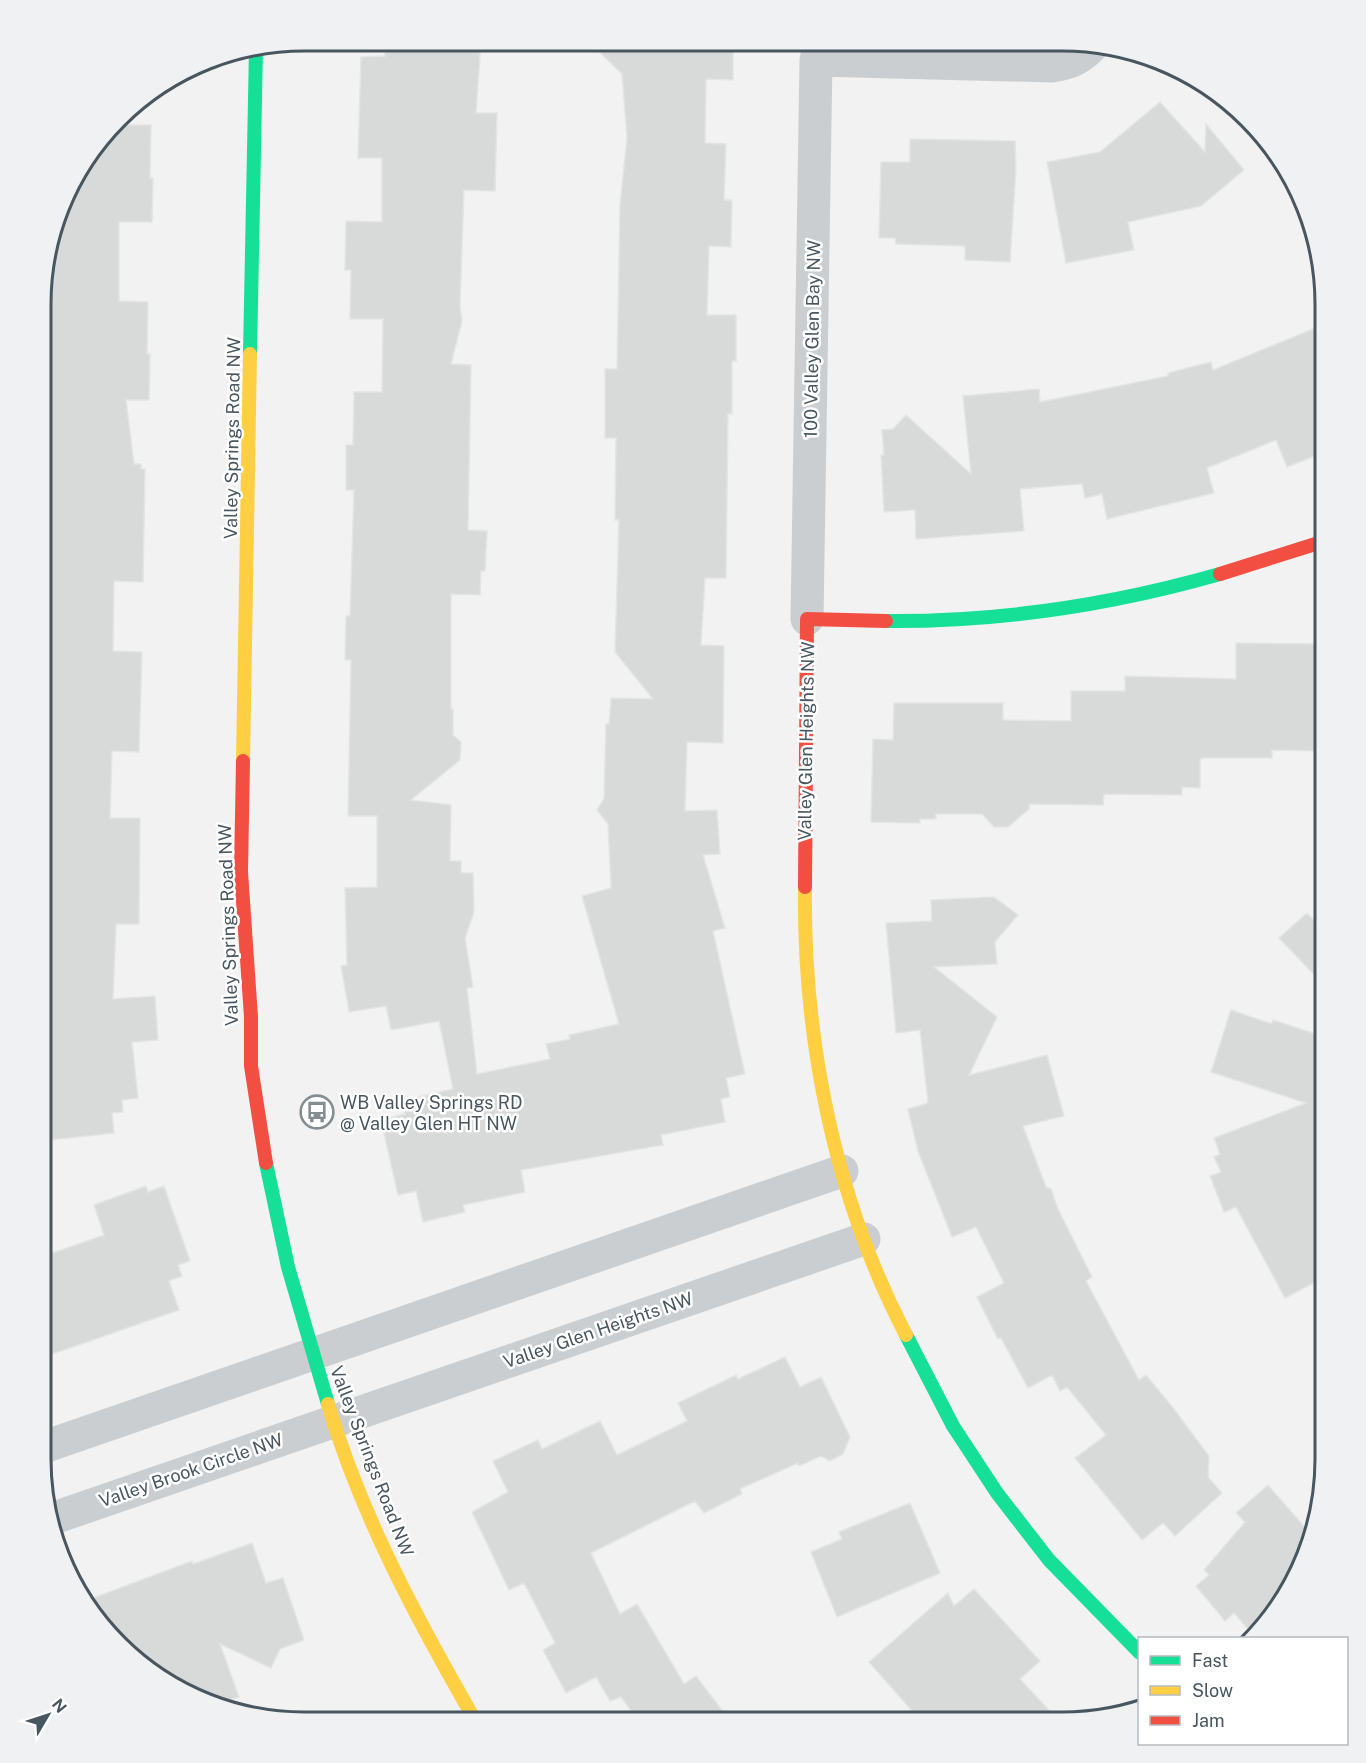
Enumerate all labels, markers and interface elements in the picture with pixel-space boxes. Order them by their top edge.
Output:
street label: 100 Valley Glen Bay NW [800,240,824,438]
street label: Valley Springs Road NW [220,337,244,539]
street label: Valley Glen Heights NW [794,641,818,841]
street label: Valley Springs Road NW [214,824,242,1026]
place label: WB Valley Springs RD @ Valley Glen HT NW [340,1092,522,1134]
bus stop icon: WB Valley Springs RD @ Valley Glen HT NW [299,1094,335,1130]
street label: Valley Glen Heights NW [500,1288,696,1372]
street label: Valley Springs Road NW [326,1363,418,1559]
street label: Valley Brook Circle NW [96,1429,286,1511]
legend [1138,1637,1348,1745]
text: Fast [1192,1650,1228,1671]
text: Slow [1192,1680,1233,1701]
north arrow [18,1685,78,1745]
text: N [48,1695,71,1717]
text: Jam [1192,1710,1225,1731]

